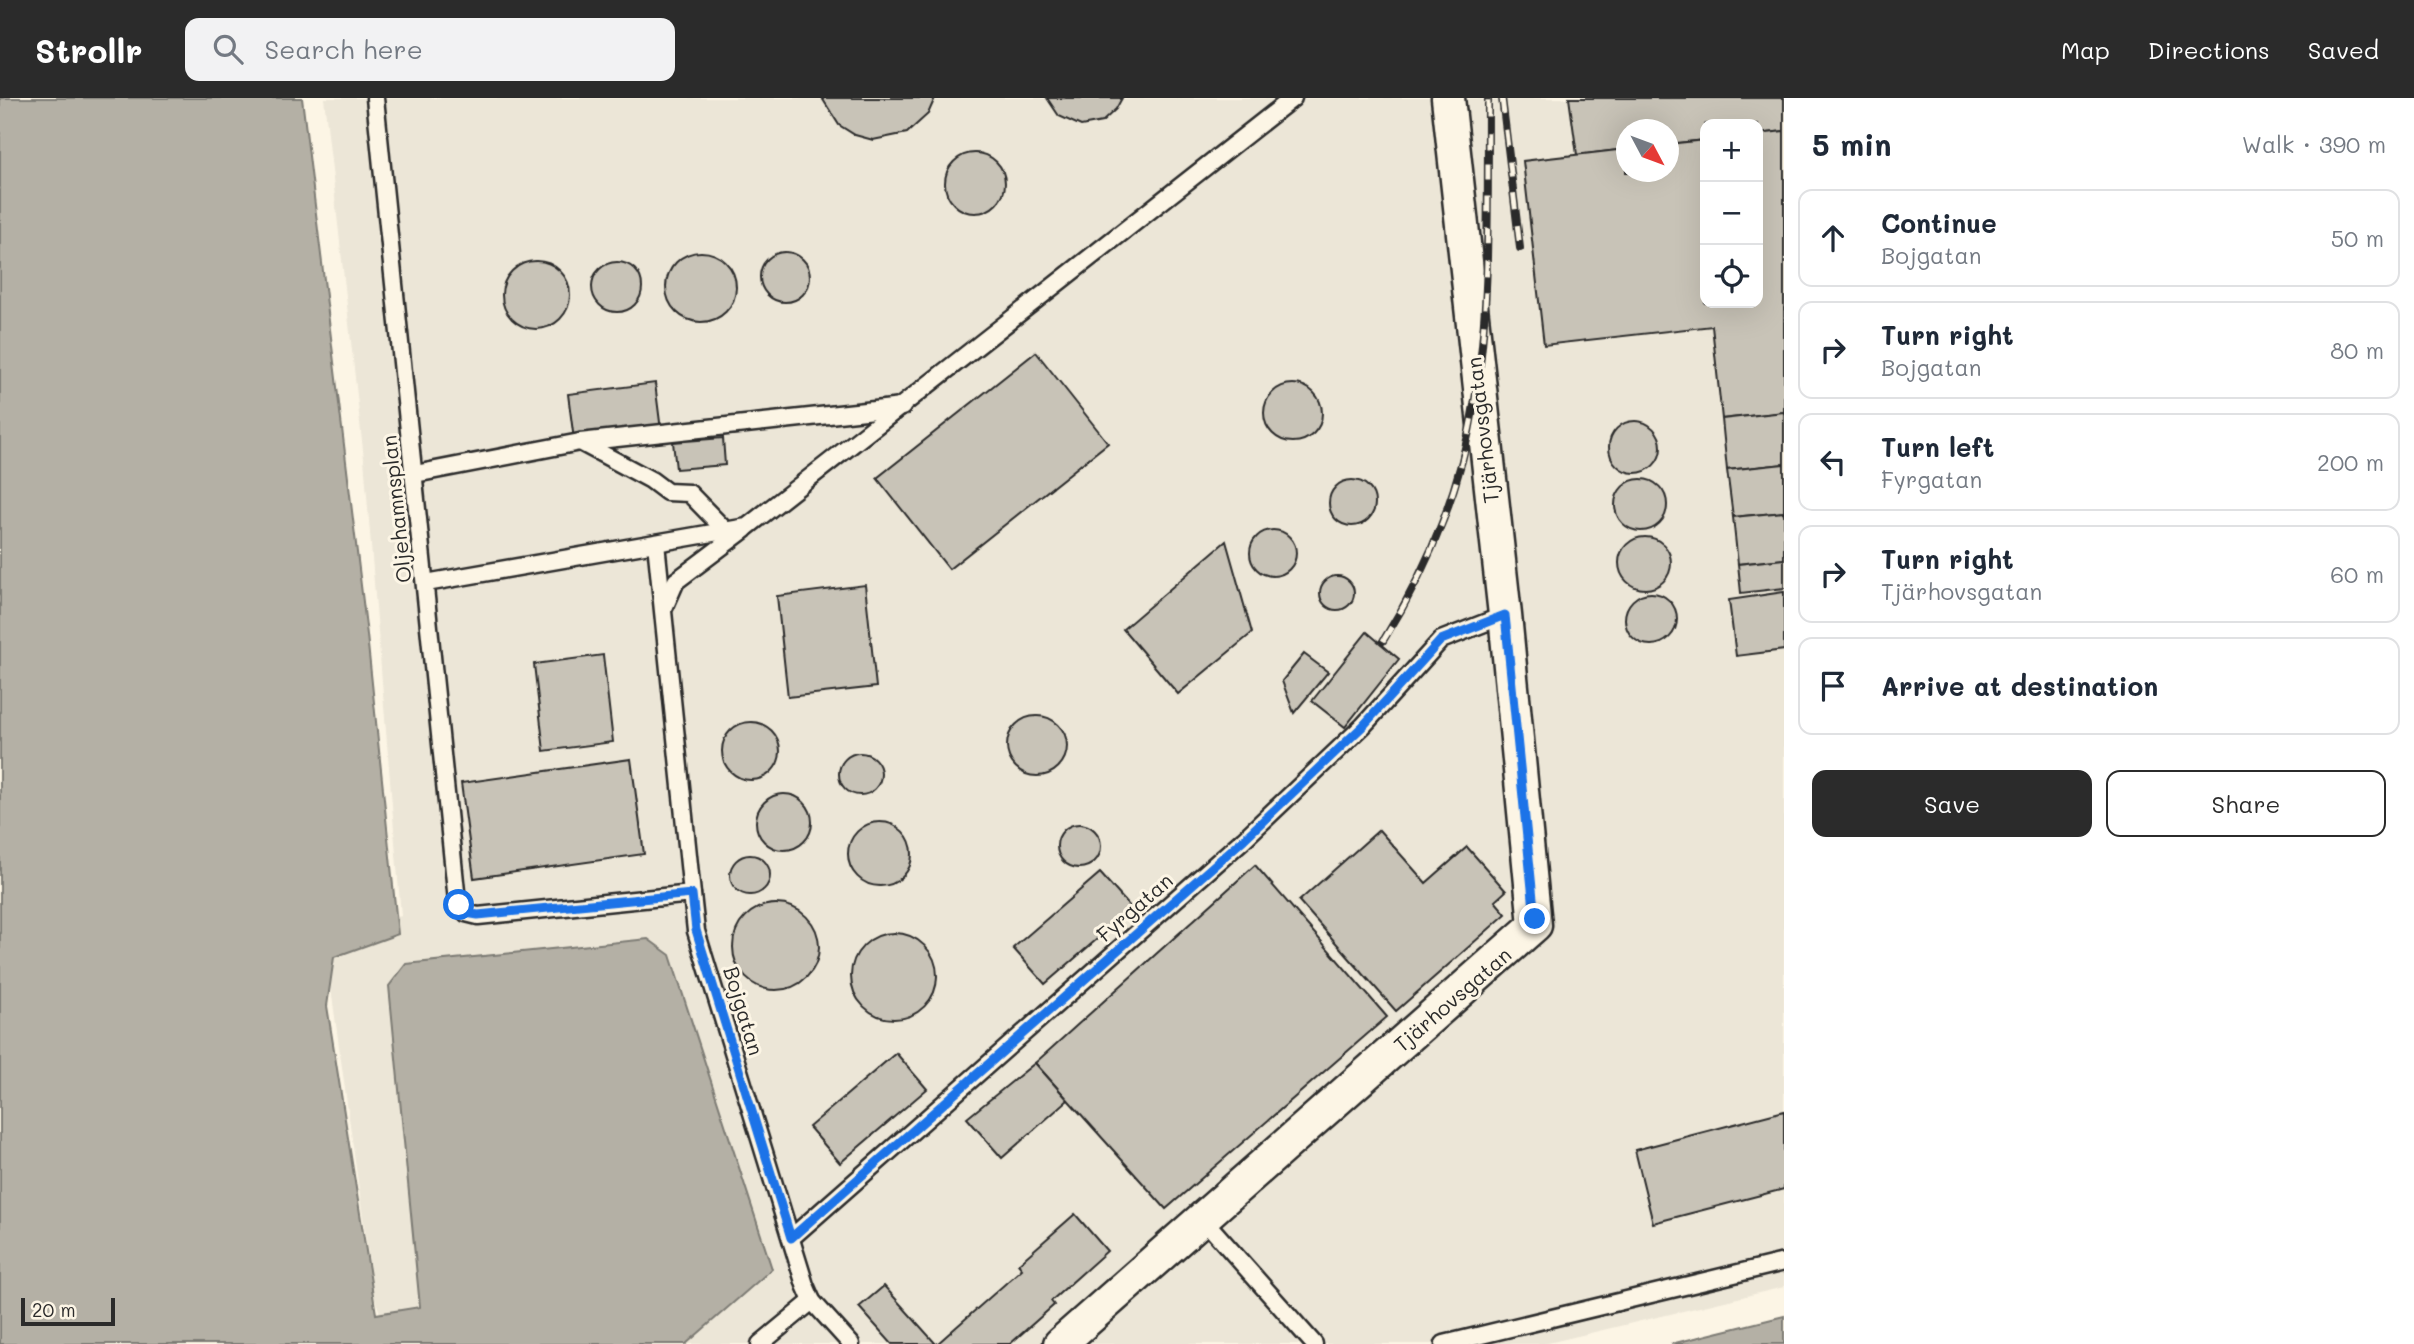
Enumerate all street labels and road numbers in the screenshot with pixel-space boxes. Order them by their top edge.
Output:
street label: Tjärhovsgatan [1459,355,1504,505]
street label: Oljehamnsplan [374,434,417,584]
street label: Fyrgatan [1090,866,1178,947]
street label: Tjärhovsgatan [1388,940,1516,1057]
street label: Bojgatan [718,963,771,1058]

